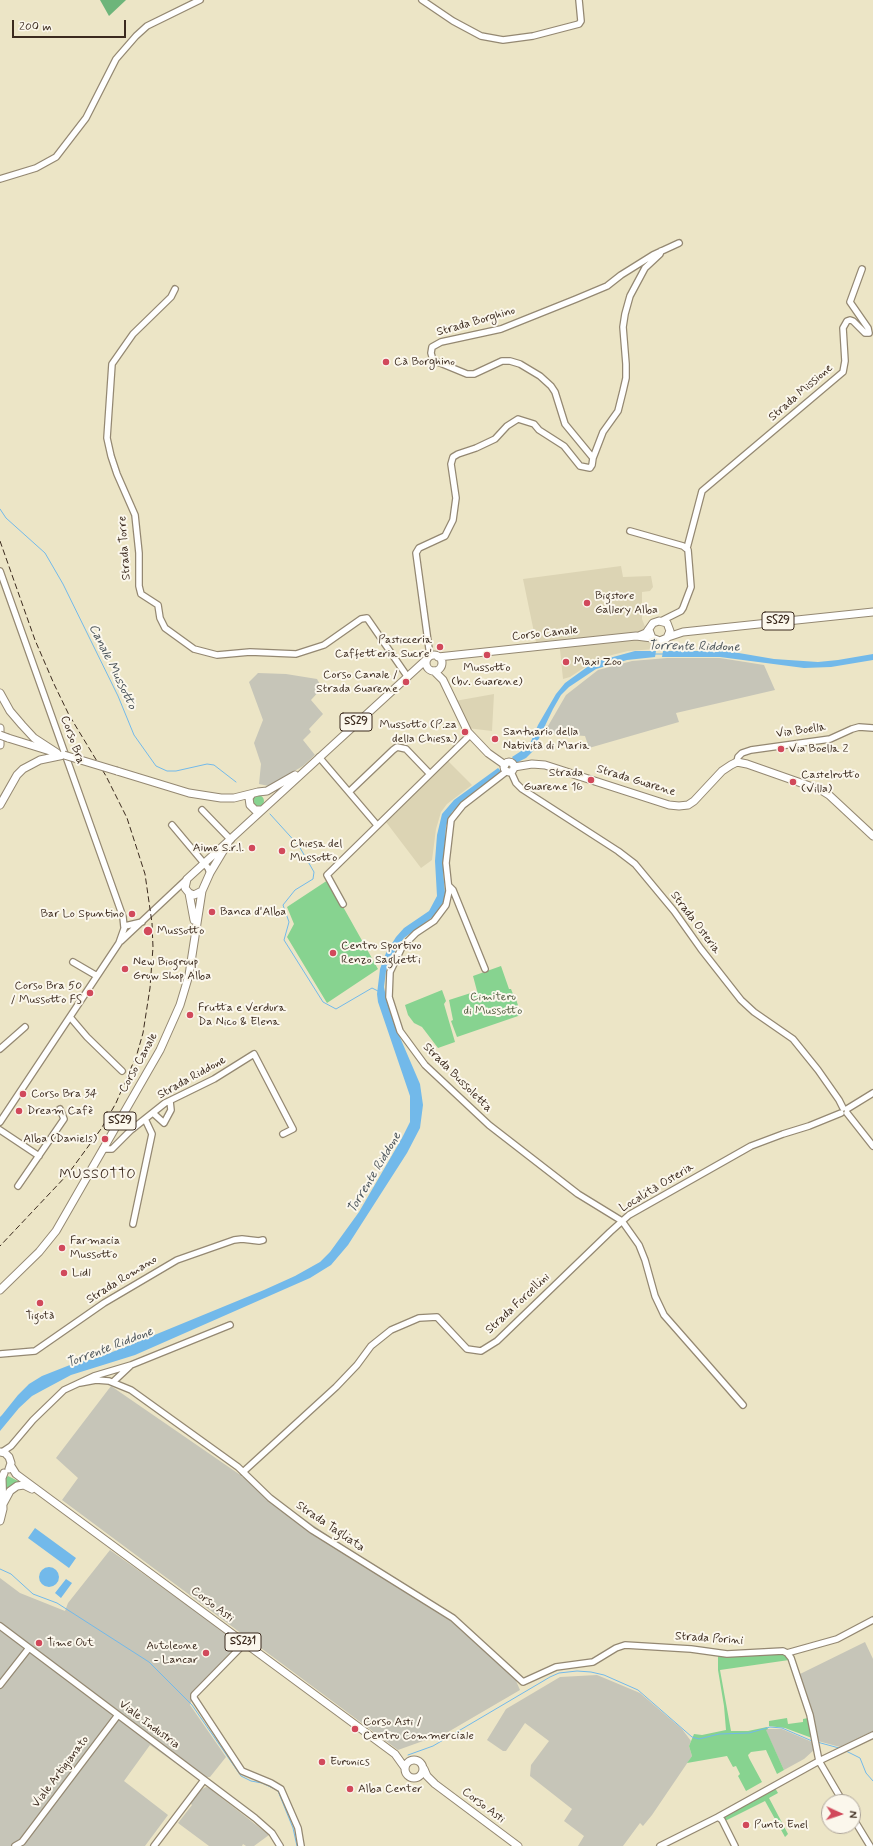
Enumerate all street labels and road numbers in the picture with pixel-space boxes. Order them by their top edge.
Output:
street label: Strada Borghino [435,304,517,340]
street label: Strada Missione [766,361,836,425]
street label: Strada Torre [116,515,134,581]
road number: SS29 [762,612,794,630]
street label: Corso Canale [511,623,579,645]
road number: SS29 [340,713,372,731]
street label: Corso Bra [57,714,87,766]
street label: Via Boella [775,720,827,742]
street label: Strada Guarene [595,762,677,800]
street label: Strada Osteria [667,889,723,957]
street label: Corso Canale [117,1030,161,1096]
street label: Strada Bussoletta [419,1040,495,1116]
street label: Strada Riddone [155,1053,229,1103]
road number: SS29 [104,1112,136,1130]
street label: Località Osteria [617,1160,697,1216]
street label: Strada Romano [84,1253,160,1307]
street label: Strada Forcellini [483,1270,553,1338]
street label: Strada Tagliata [293,1499,367,1555]
street label: Corso Asti [188,1584,236,1626]
street label: Strada Porini [674,1629,744,1649]
road number: SS231 [225,1633,261,1651]
street label: Viale Industria [116,1697,182,1753]
street label: Viale Artigianato [29,1733,93,1811]
street label: Corso Asti [459,1785,507,1827]

